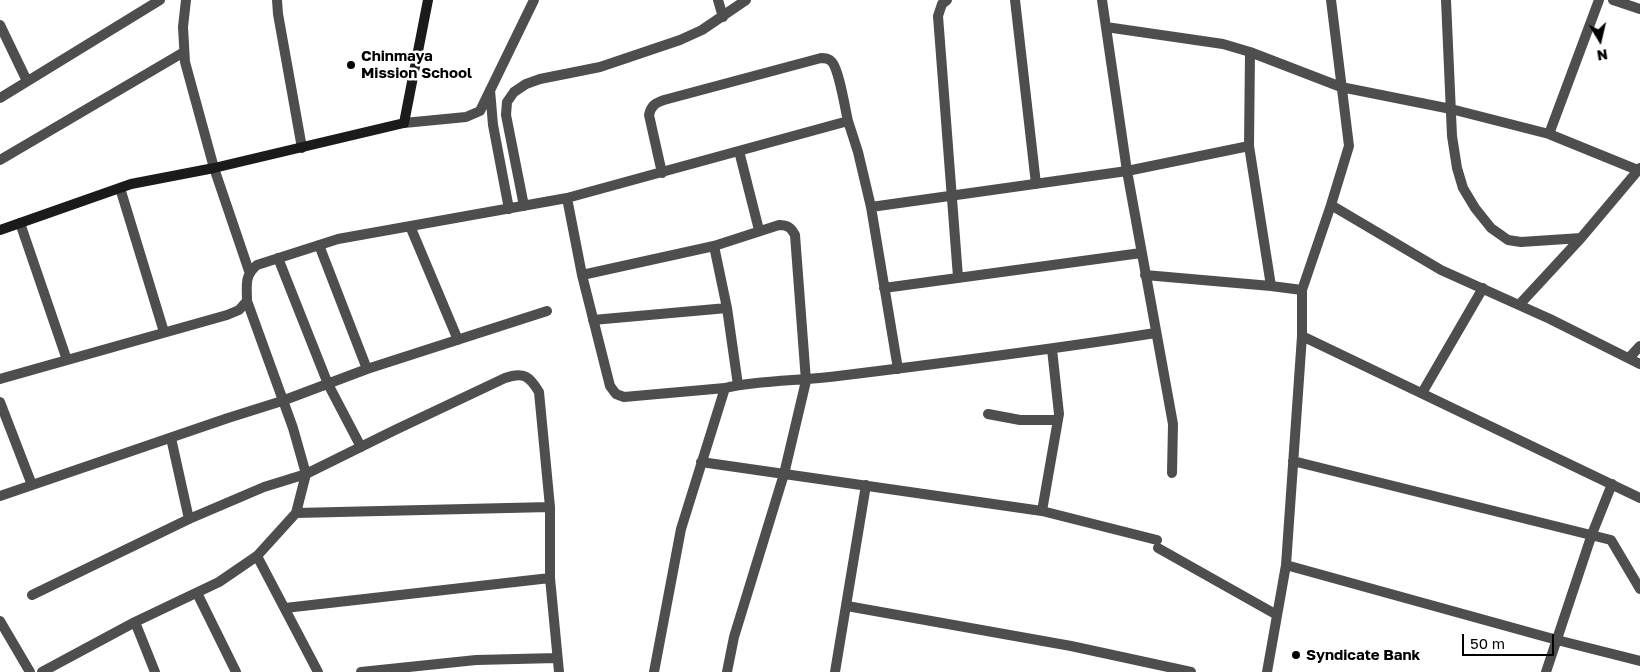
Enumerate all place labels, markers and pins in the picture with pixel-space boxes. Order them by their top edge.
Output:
place label: Chinmaya Mission School [361,47,472,82]
marker: Chinmaya Mission School [345,59,357,71]
place label: Syndicate Bank [1306,646,1420,664]
marker: Syndicate Bank [1290,649,1302,661]

